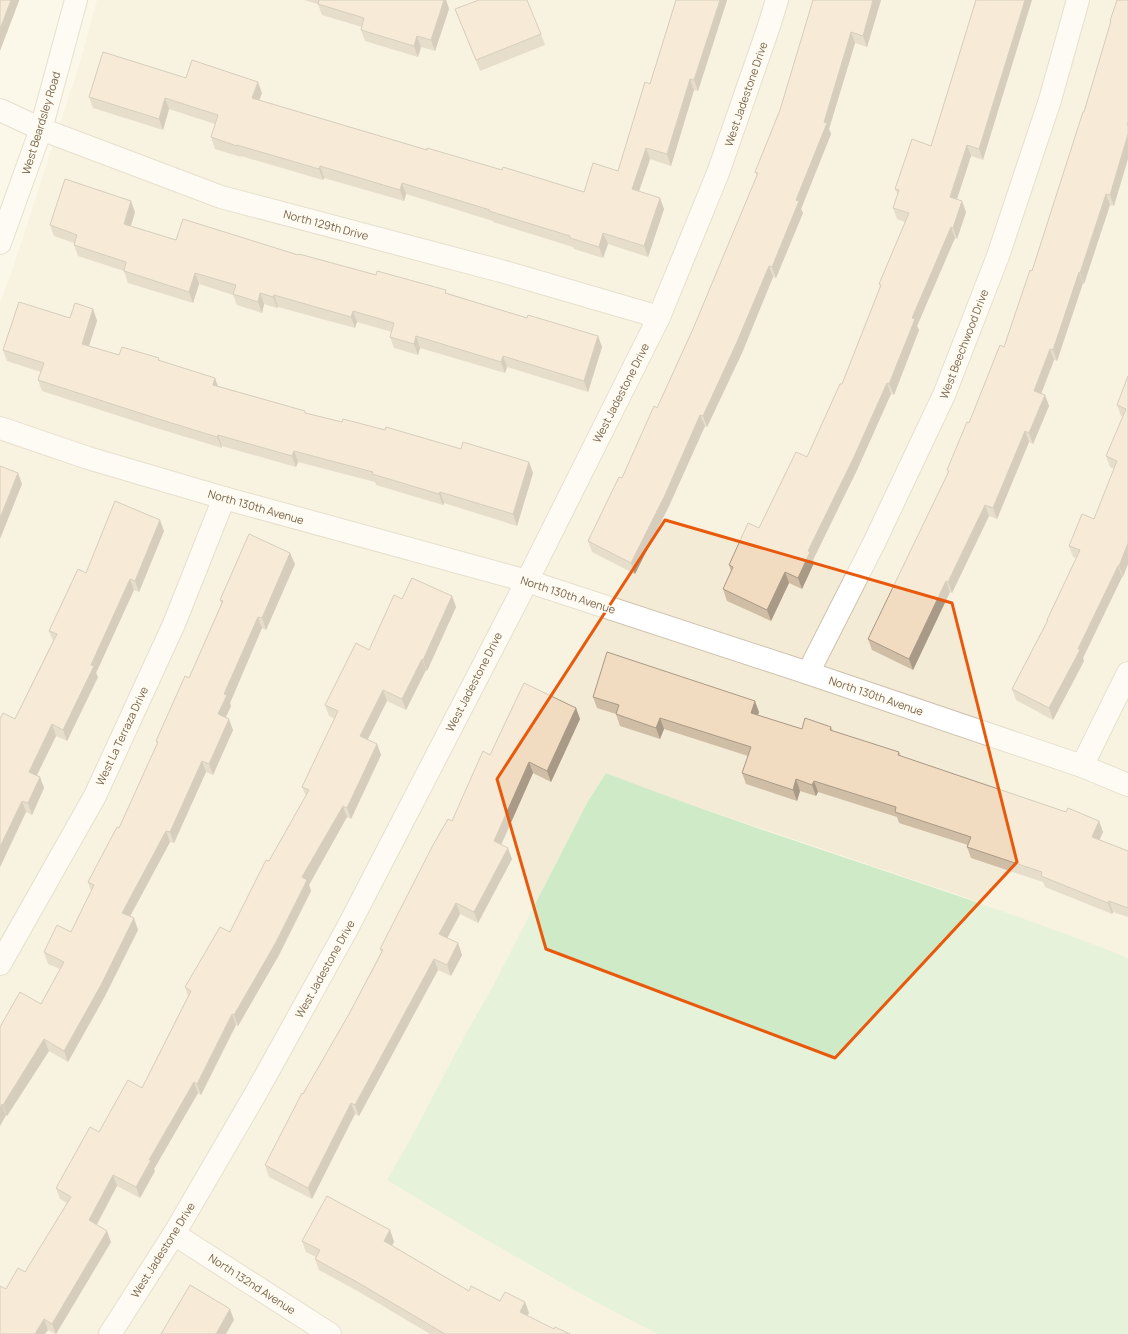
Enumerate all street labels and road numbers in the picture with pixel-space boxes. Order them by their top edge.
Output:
street label: West Jadestone Drive [721,39,771,148]
street label: West Beardsley Road [18,70,63,176]
street label: North 129th Drive [282,206,371,243]
street label: West Beechwood Drive [936,286,992,401]
street label: West Jadestone Drive [589,340,652,445]
street label: North 130th Avenue [206,486,306,528]
street label: North 130th Avenue [519,572,618,617]
street label: West Jadestone Drive [442,629,505,734]
street label: North 130th Avenue [827,672,926,719]
street label: West La Terraza Drive [92,683,151,788]
street label: West Jadestone Drive [291,917,358,1020]
street label: West Jadestone Drive [127,1199,198,1300]
street label: North 132nd Avenue [206,1250,299,1318]

